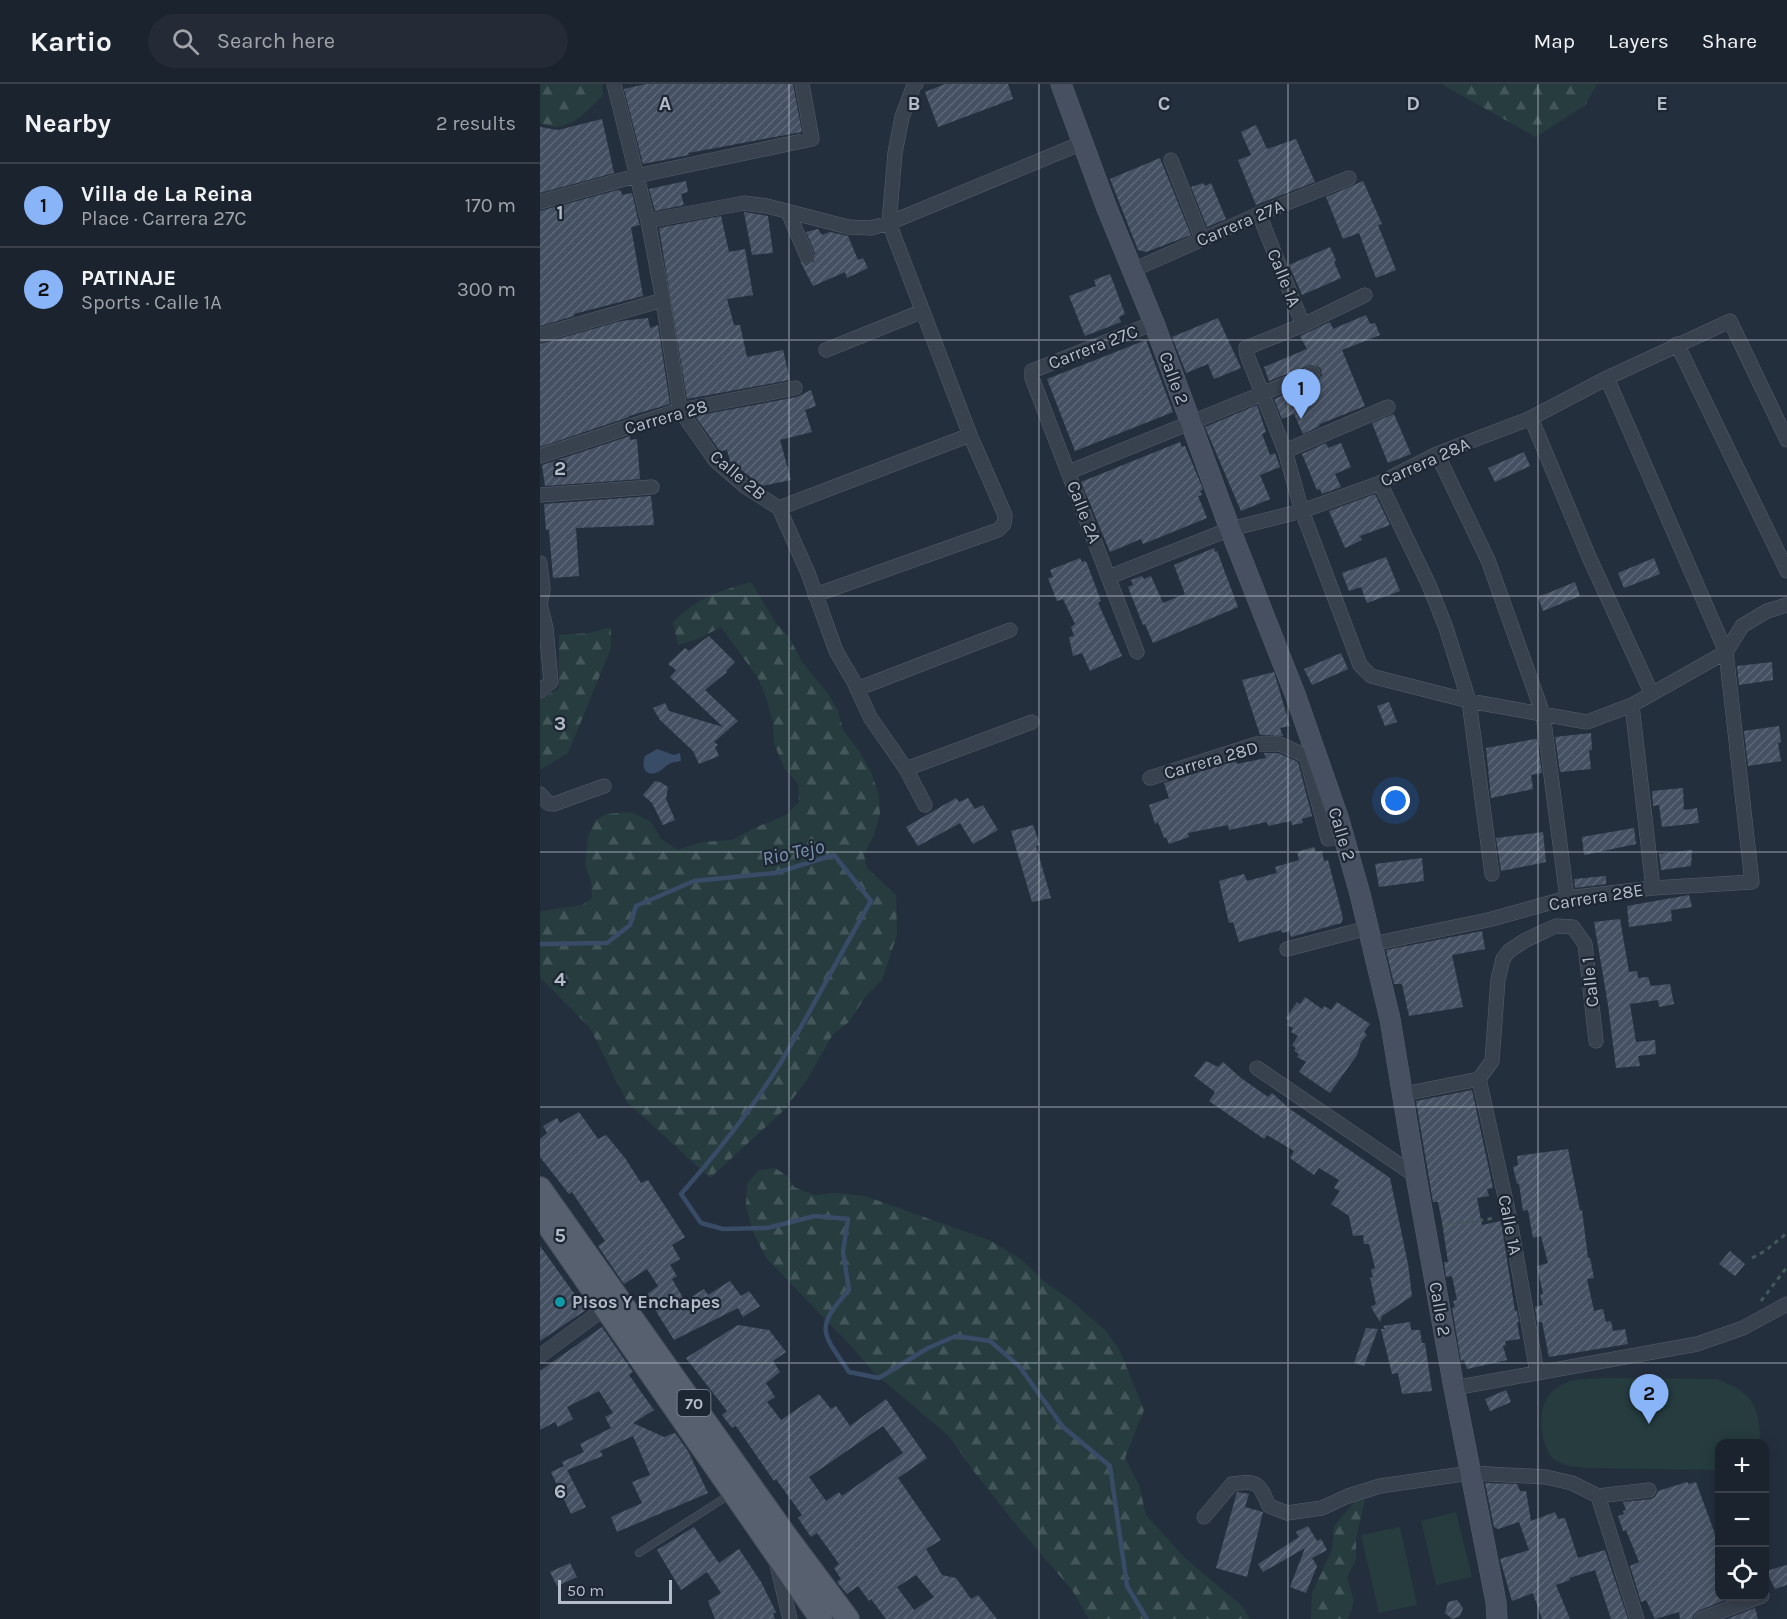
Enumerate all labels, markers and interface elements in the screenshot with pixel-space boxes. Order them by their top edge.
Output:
search box [148,14,568,68]
text: Kartio [30,25,112,58]
icon: search [169,25,202,58]
text: Search here [217,28,335,54]
text: Map [1533,29,1575,53]
text: Layers [1608,29,1669,53]
text: Share [1702,29,1757,53]
text: A [659,92,672,115]
text: B [908,92,920,115]
text: C [1158,92,1170,115]
text: D [1406,92,1420,115]
text: E [1656,92,1668,115]
text: Nearby [24,108,111,139]
text: 2 results [436,112,516,135]
text: Villa de La Reina [81,181,253,207]
text: 1 [40,194,47,217]
text: 170 m [465,194,516,217]
street label: Carrera 27A [1193,195,1287,251]
text: 1 [556,201,564,224]
text: Place · Carrera 27C [81,207,247,230]
street label: Calle 1A [1262,246,1306,310]
text: PATINAJE [81,265,176,291]
text: 2 [37,278,50,301]
text: 300 m [457,278,516,301]
text: Sports · Calle 1A [81,291,222,314]
street label: Carrera 27C [1045,320,1141,374]
street label: Calle 2 [1154,348,1194,408]
pin: 1 [1282,370,1320,419]
street label: Carrera 28 [622,395,710,439]
street label: Carrera 28A [1377,432,1473,492]
street label: Calle 2B [706,445,770,505]
text: 2 [554,457,566,480]
street label: Calle 2A [1062,478,1106,546]
text: 3 [554,712,566,735]
street label: Carrera 28D [1161,736,1261,784]
your location [1381,786,1410,815]
street label: Calle 2 [1323,804,1361,864]
water label: Rio Tejo [760,835,826,870]
street label: Carrera 28E [1547,879,1645,915]
street label: Calle 1 [1576,956,1604,1008]
text: 4 [554,968,566,991]
street label: Calle 1A [1493,1193,1527,1257]
text: 5 [554,1224,566,1247]
street label: Calle 2 [1424,1280,1456,1338]
place label: Pisos Y Enchapes [572,1291,720,1313]
marker: Pisos Y Enchapes [553,1295,567,1309]
pin: 2 [1630,1374,1668,1424]
road number: 70 [678,1390,710,1416]
map controls [1715,1439,1769,1601]
button: + [1715,1439,1769,1493]
text: 6 [554,1480,566,1503]
button: − [1715,1493,1769,1547]
button: locate [1715,1547,1769,1601]
scale bar [558,1577,672,1604]
text: 50 m [567,1581,604,1600]

